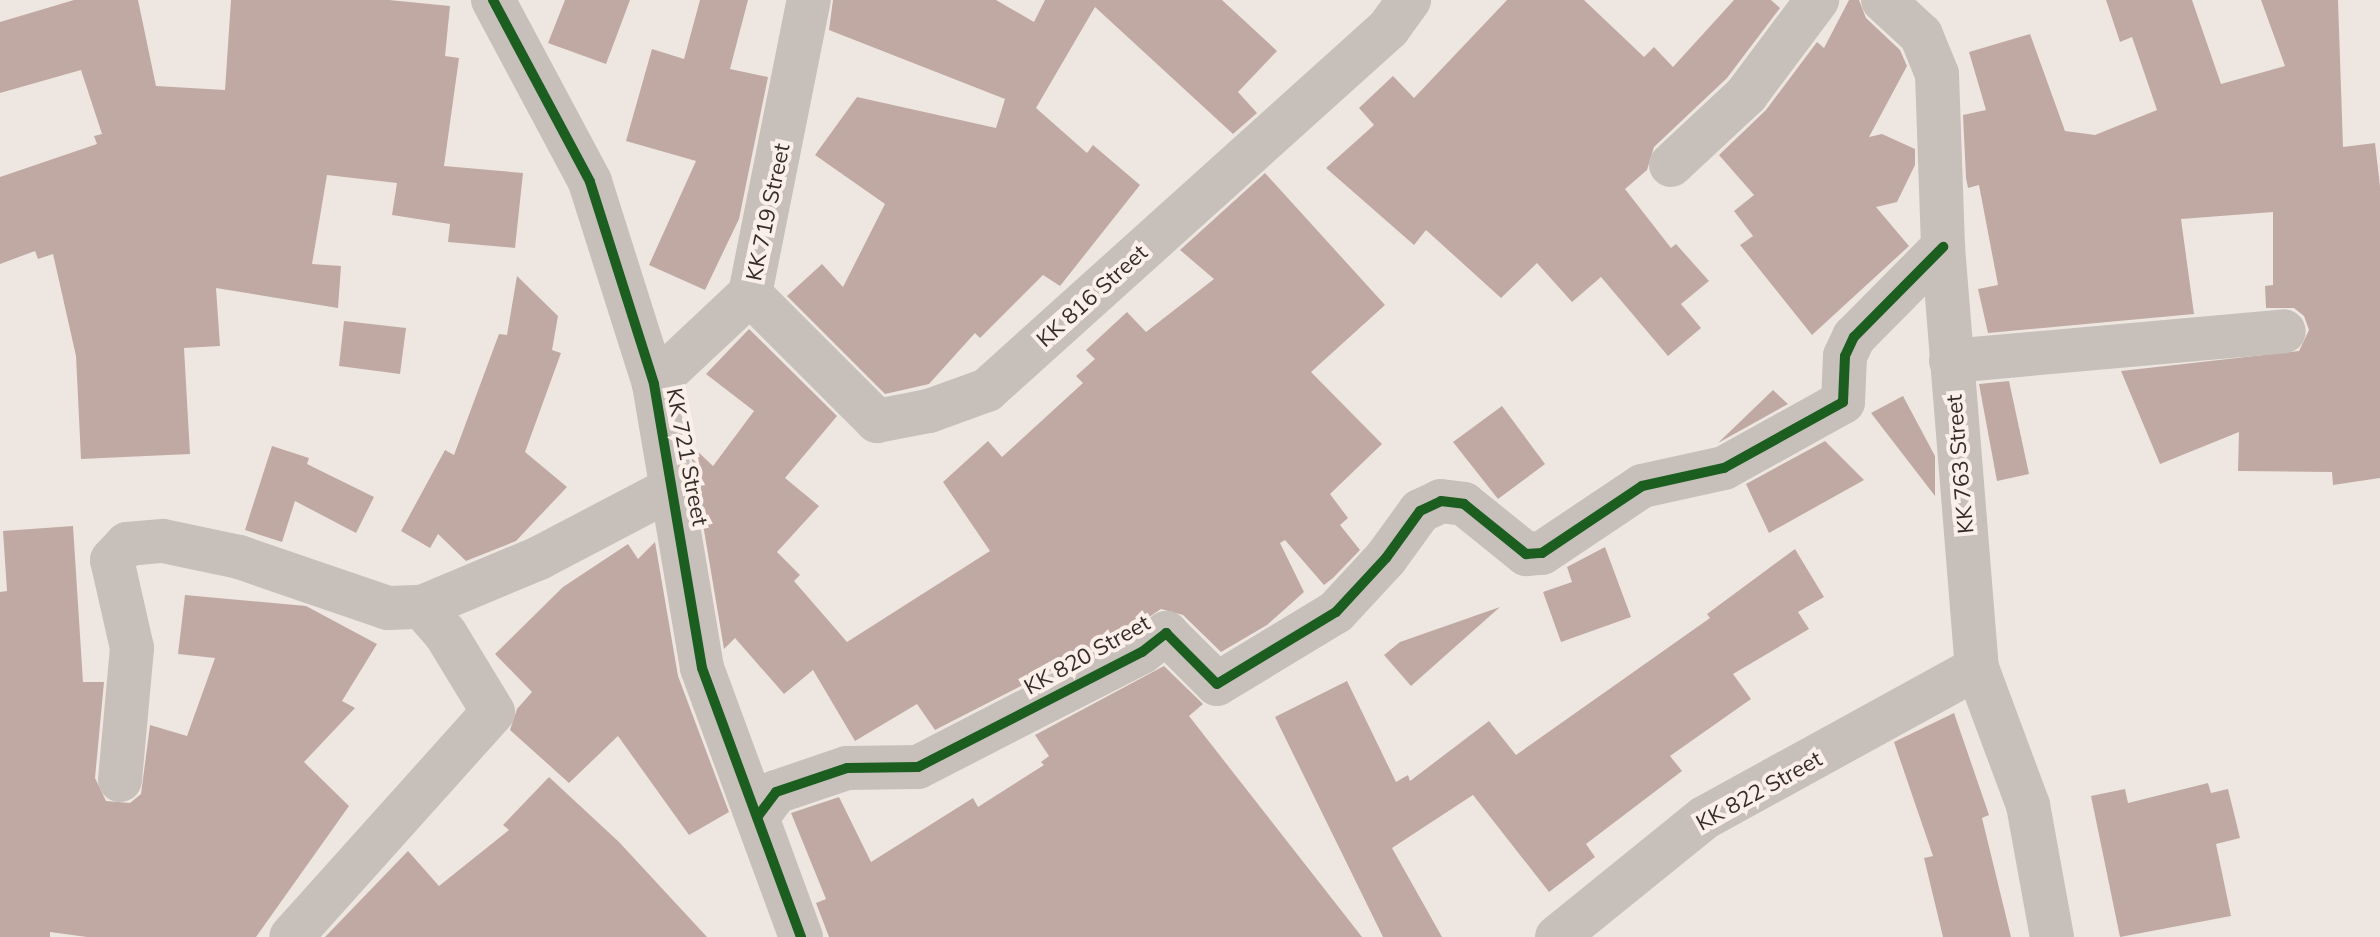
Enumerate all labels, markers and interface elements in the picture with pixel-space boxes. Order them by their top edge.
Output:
street label: KK 719 Street [741,141,795,283]
street label: KK 816 Street [1031,239,1153,353]
street label: KK 721 Street [661,386,713,528]
street label: KK 763 Street [1941,393,1979,535]
street label: KK 820 Street [1019,610,1155,700]
street label: KK 822 Street [1691,746,1827,836]

